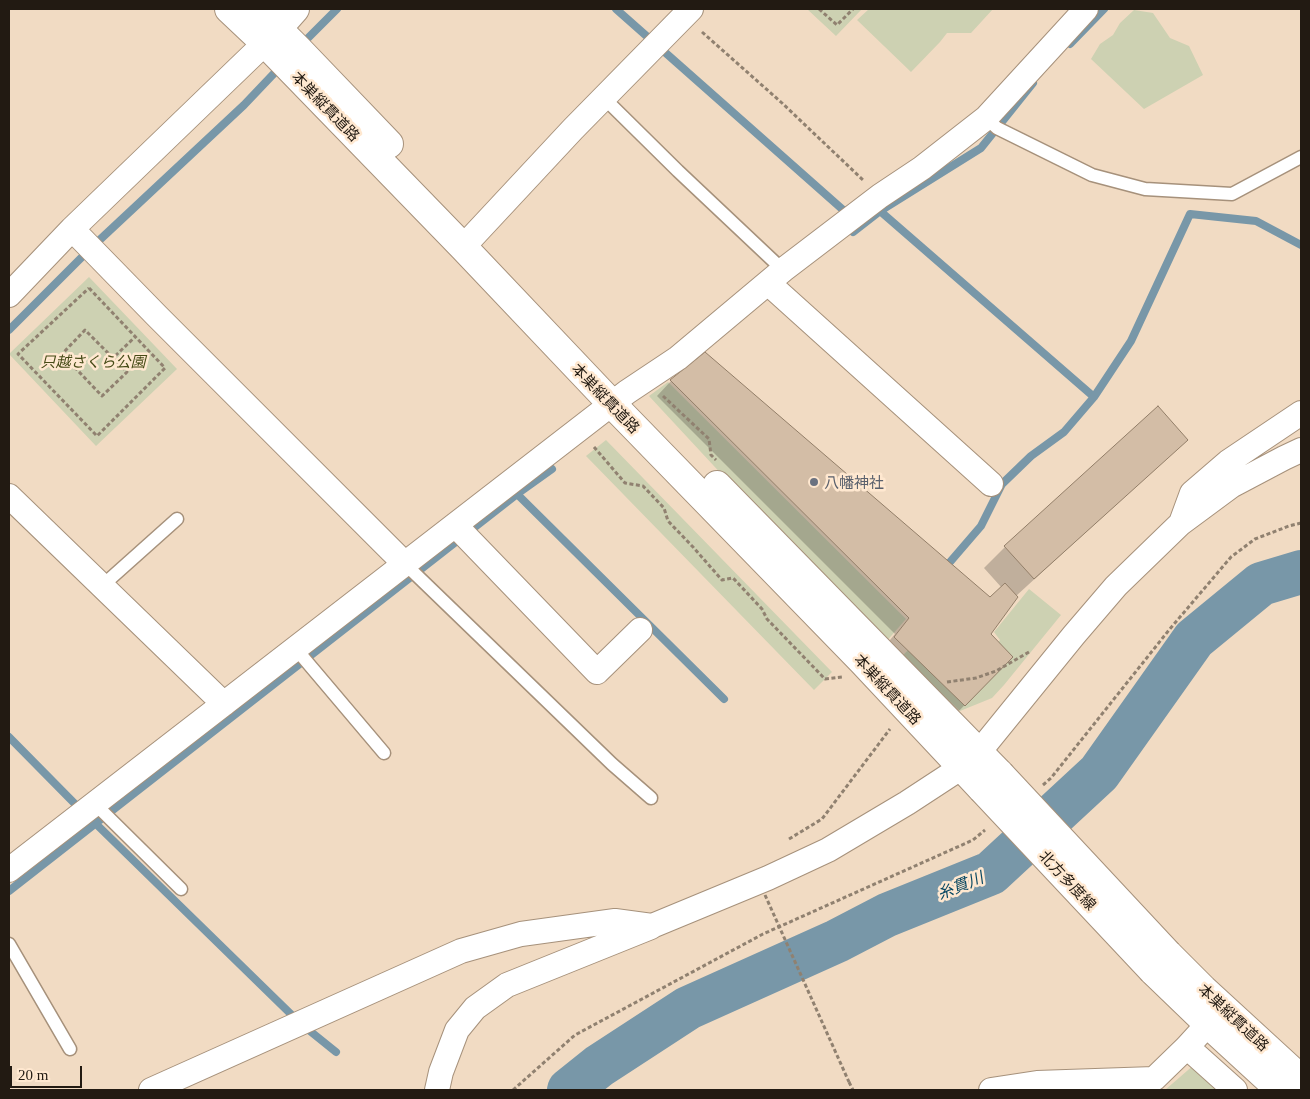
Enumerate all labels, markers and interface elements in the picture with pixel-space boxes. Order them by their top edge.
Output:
street label: 本巣縦貫道路 [288,67,364,145]
park label: 只越さくら公園 [41,352,145,370]
street label: 本巣縦貫道路 [568,359,644,437]
place label: 八幡神社 [824,473,884,491]
marker: 八幡神社 [808,476,820,488]
street label: 本巣縦貫道路 [851,650,925,728]
street label: 北方多度線 [1036,846,1100,914]
water label: 糸貫川 [934,867,986,903]
street label: 本巣縦貫道路 [1195,980,1273,1054]
scale bar [12,1056,85,1088]
text: 20 m [18,1067,48,1083]

